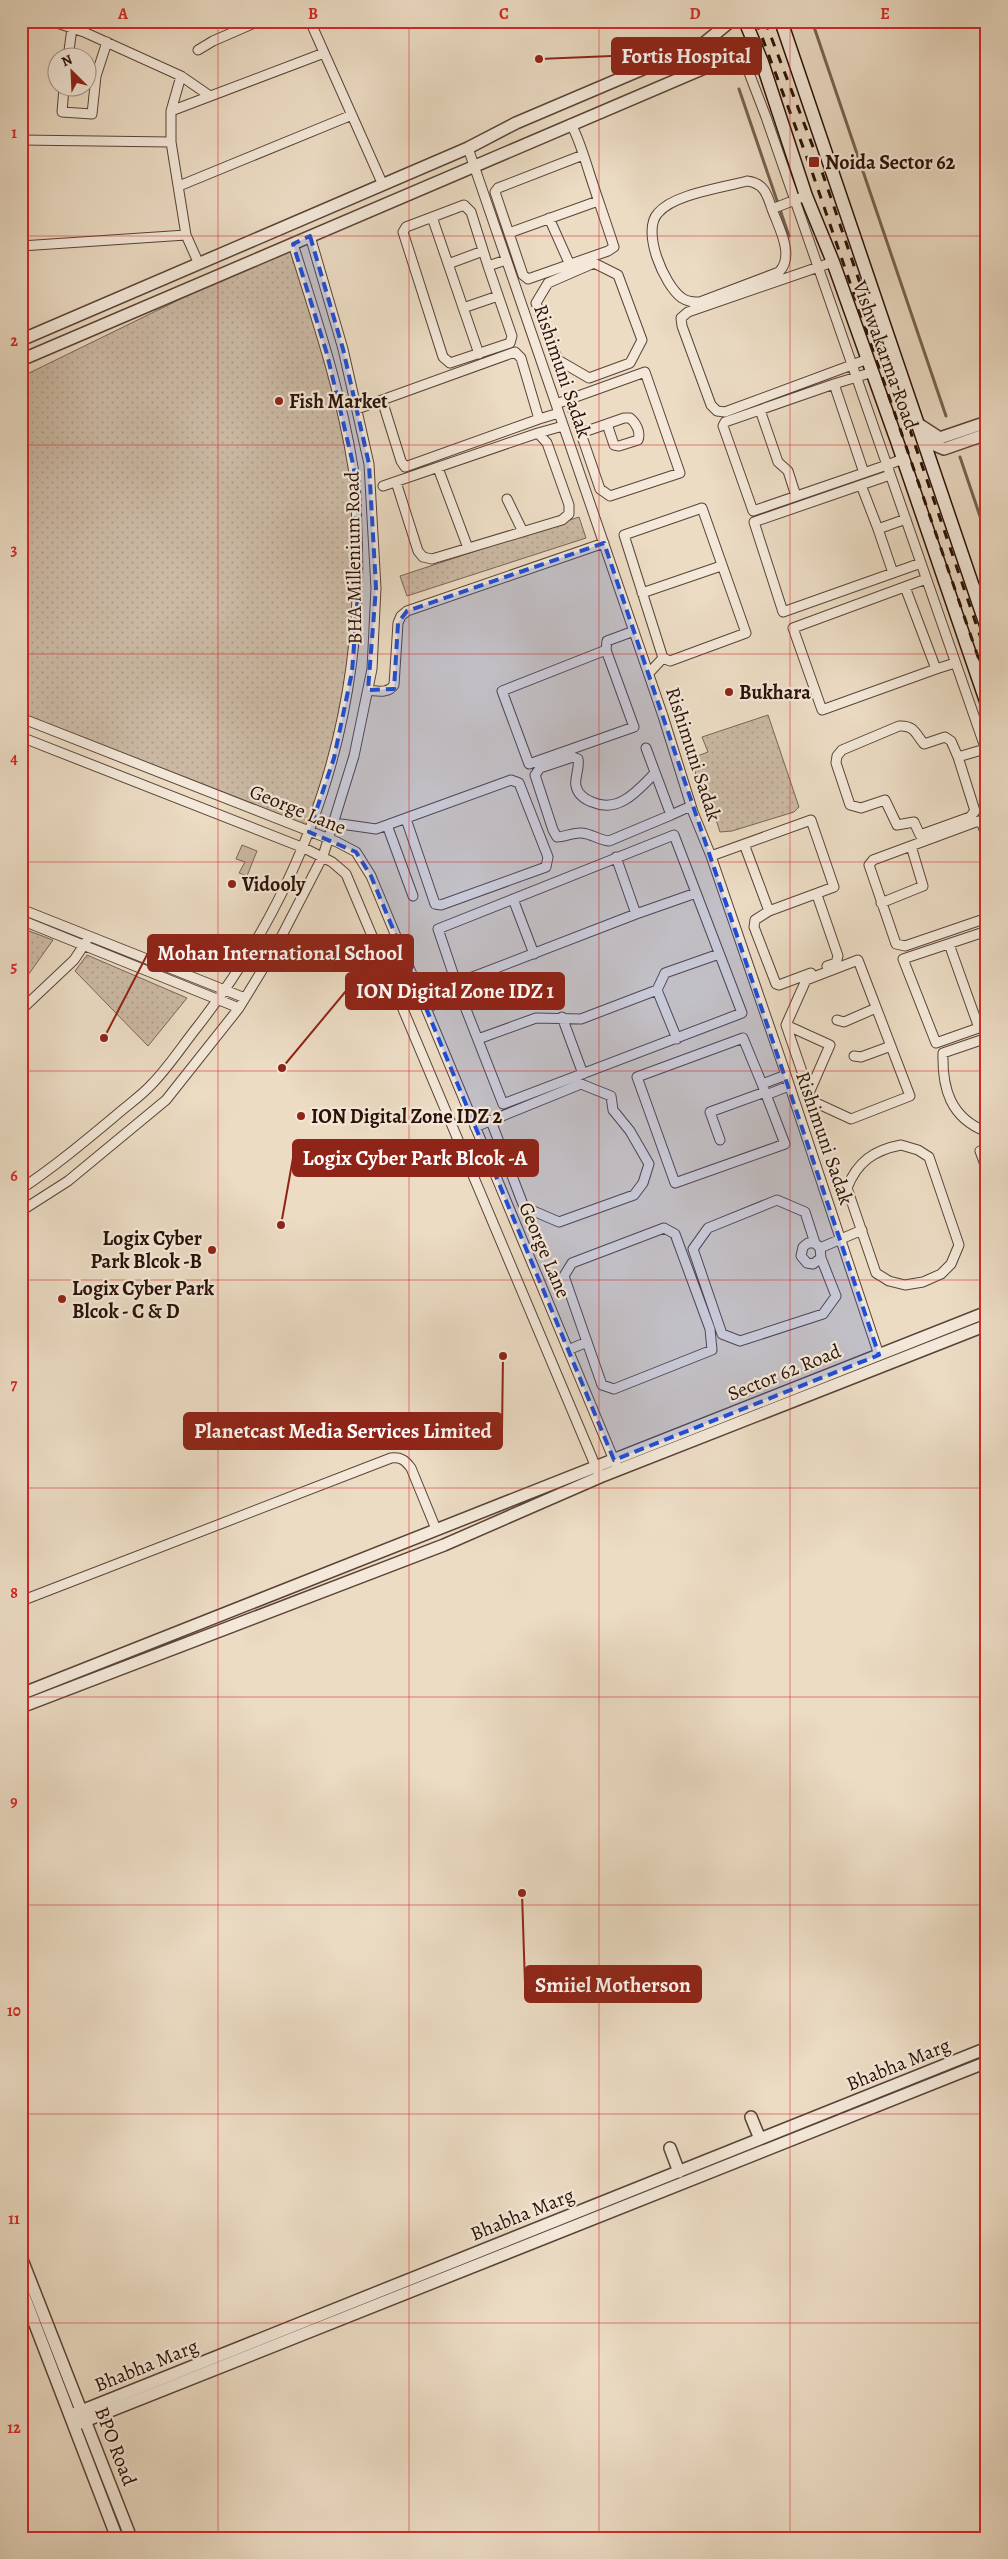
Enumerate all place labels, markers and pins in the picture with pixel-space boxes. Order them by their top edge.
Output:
callout: Fortis Hospital [612,38,761,74]
place label: Noida Sector 62 [825,149,956,176]
marker: Noida Sector 62 [807,155,821,169]
place label: Fish Market [289,388,388,415]
marker: Fish Market [273,395,285,407]
place label: Bukhara [739,679,811,706]
marker: Bukhara [723,686,735,698]
place label: Vidooly [241,871,306,898]
marker: Vidooly [226,878,238,890]
callout: Mohan International School [148,935,413,971]
callout: ION Digital Zone IDZ 1 [346,973,564,1009]
place label: ION Digital Zone IDZ 2 [311,1103,502,1130]
marker: ION Digital Zone IDZ 2 [295,1110,307,1122]
callout: Logix Cyber Park Blcok -A [293,1140,538,1176]
place label: Logix Cyber Park Blcok -B [90,1225,202,1275]
marker: Logix Cyber Park Blcok -B [206,1244,218,1256]
place label: Logix Cyber Park Blcok - C & D [72,1275,215,1325]
marker: Logix Cyber Park Blcok - C & D [56,1293,68,1305]
callout: Planetcast Media Services Limited [184,1413,502,1449]
callout: Smiiel Motherson [525,1966,701,2002]

